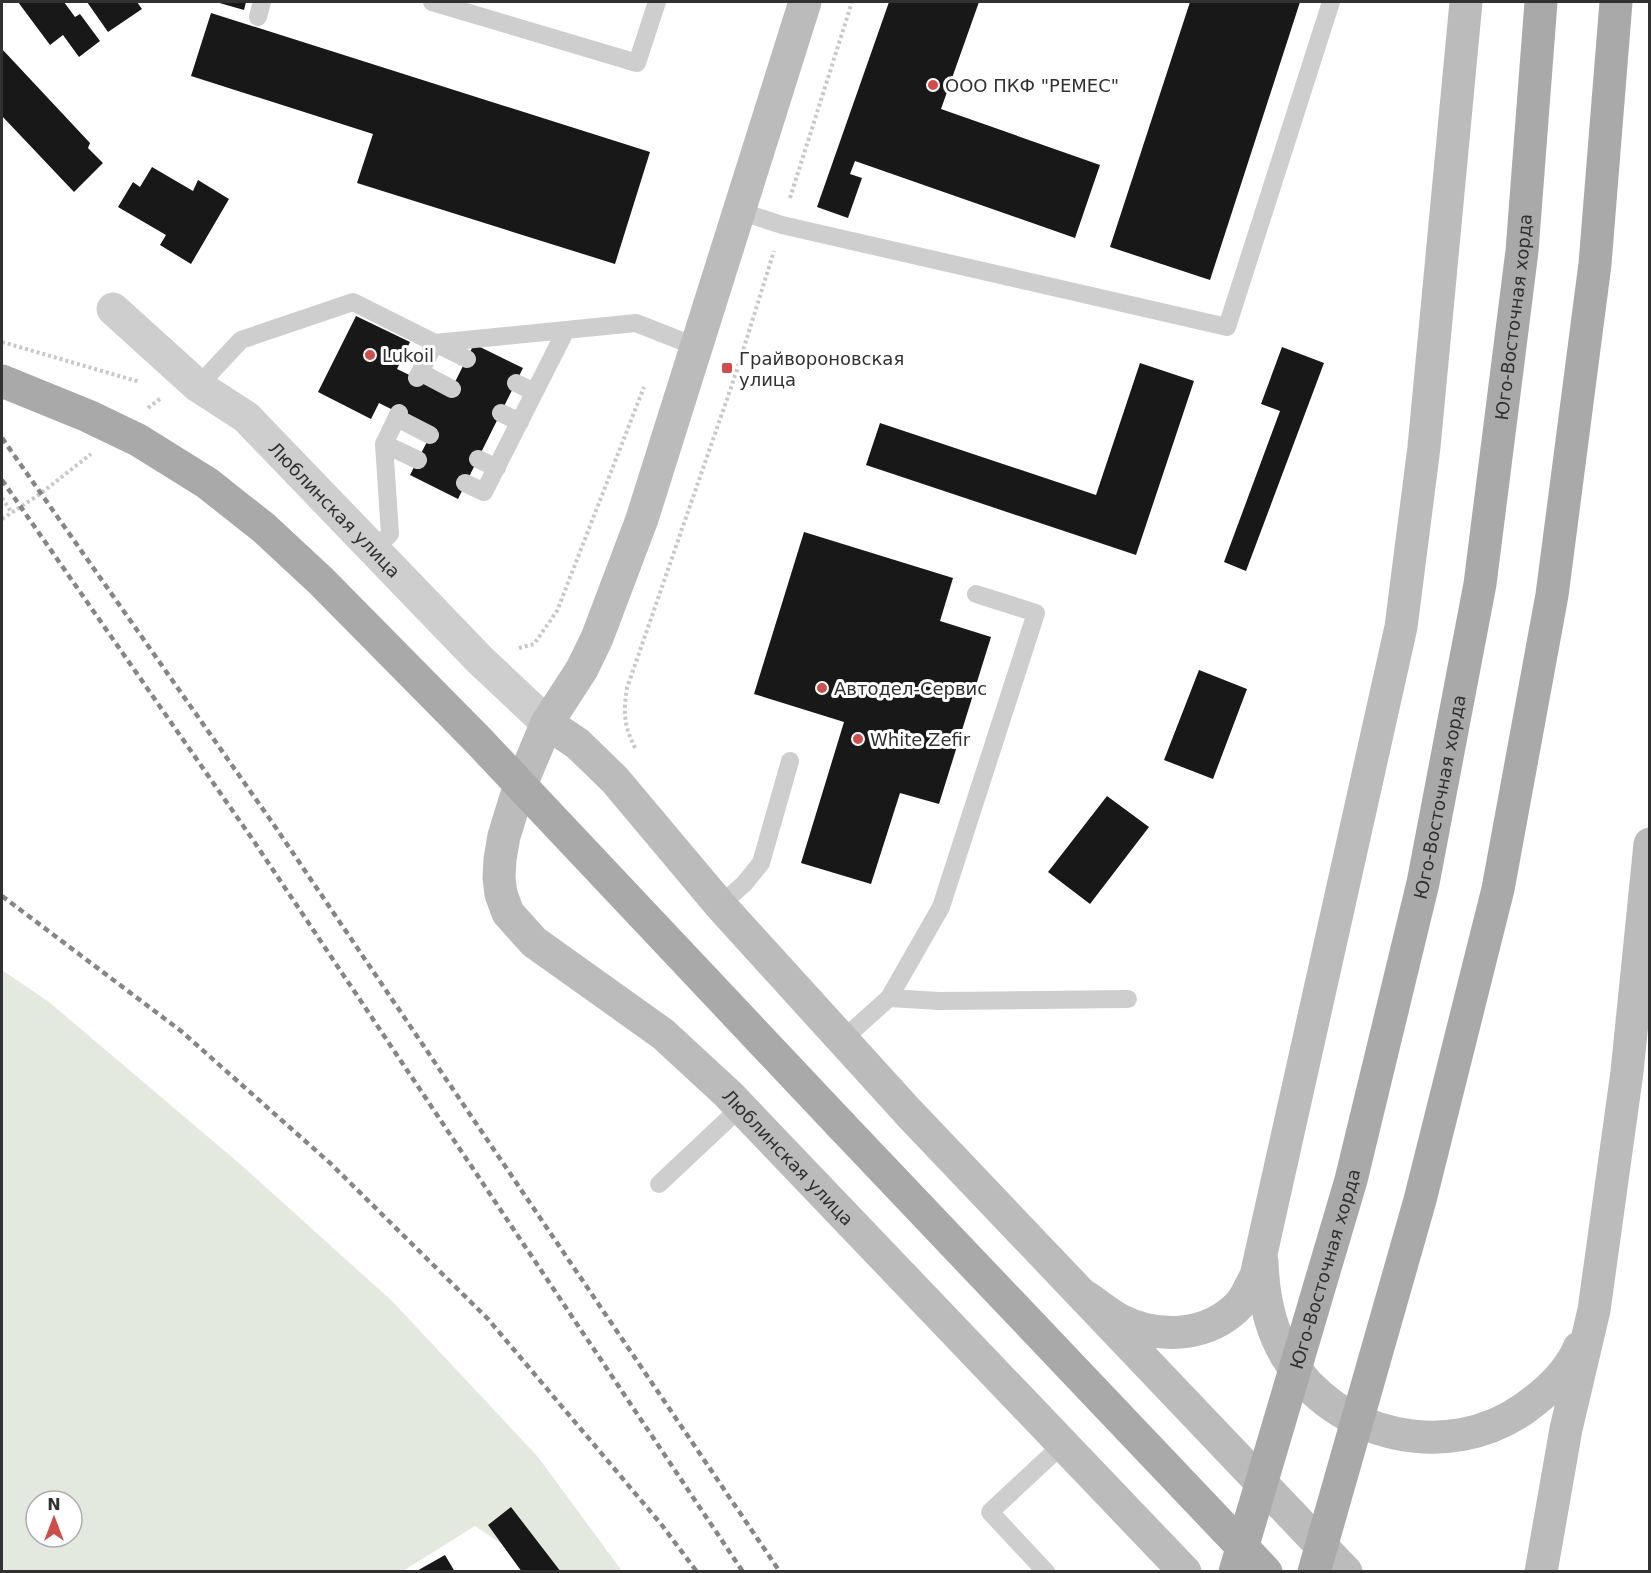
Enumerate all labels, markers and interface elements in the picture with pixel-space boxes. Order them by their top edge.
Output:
place label: ООО ПКФ "РЕМЕС" [945,75,1119,96]
marker: ООО ПКФ "РЕМЕС" [926,78,940,92]
street label: Юго-Восточная хорда [1490,213,1535,421]
place label: Lukoil [382,345,434,366]
marker: Lukoil [363,348,377,362]
place label: Грайвороновская улица [739,348,904,390]
marker: Грайвороновская улица [720,361,734,375]
street label: Люблинская улица [265,437,405,582]
place label: Автодел-Сервис [834,678,987,699]
marker: Автодел-Сервис [815,681,829,695]
street label: Юго-Восточная хорда [1409,693,1469,901]
place label: White Zefir [870,729,971,750]
marker: White Zefir [851,732,865,746]
street label: Люблинская улица [718,1085,858,1230]
street label: Юго-Восточная хорда [1285,1167,1364,1372]
north arrow [24,1489,84,1549]
text: N [47,1495,61,1514]

